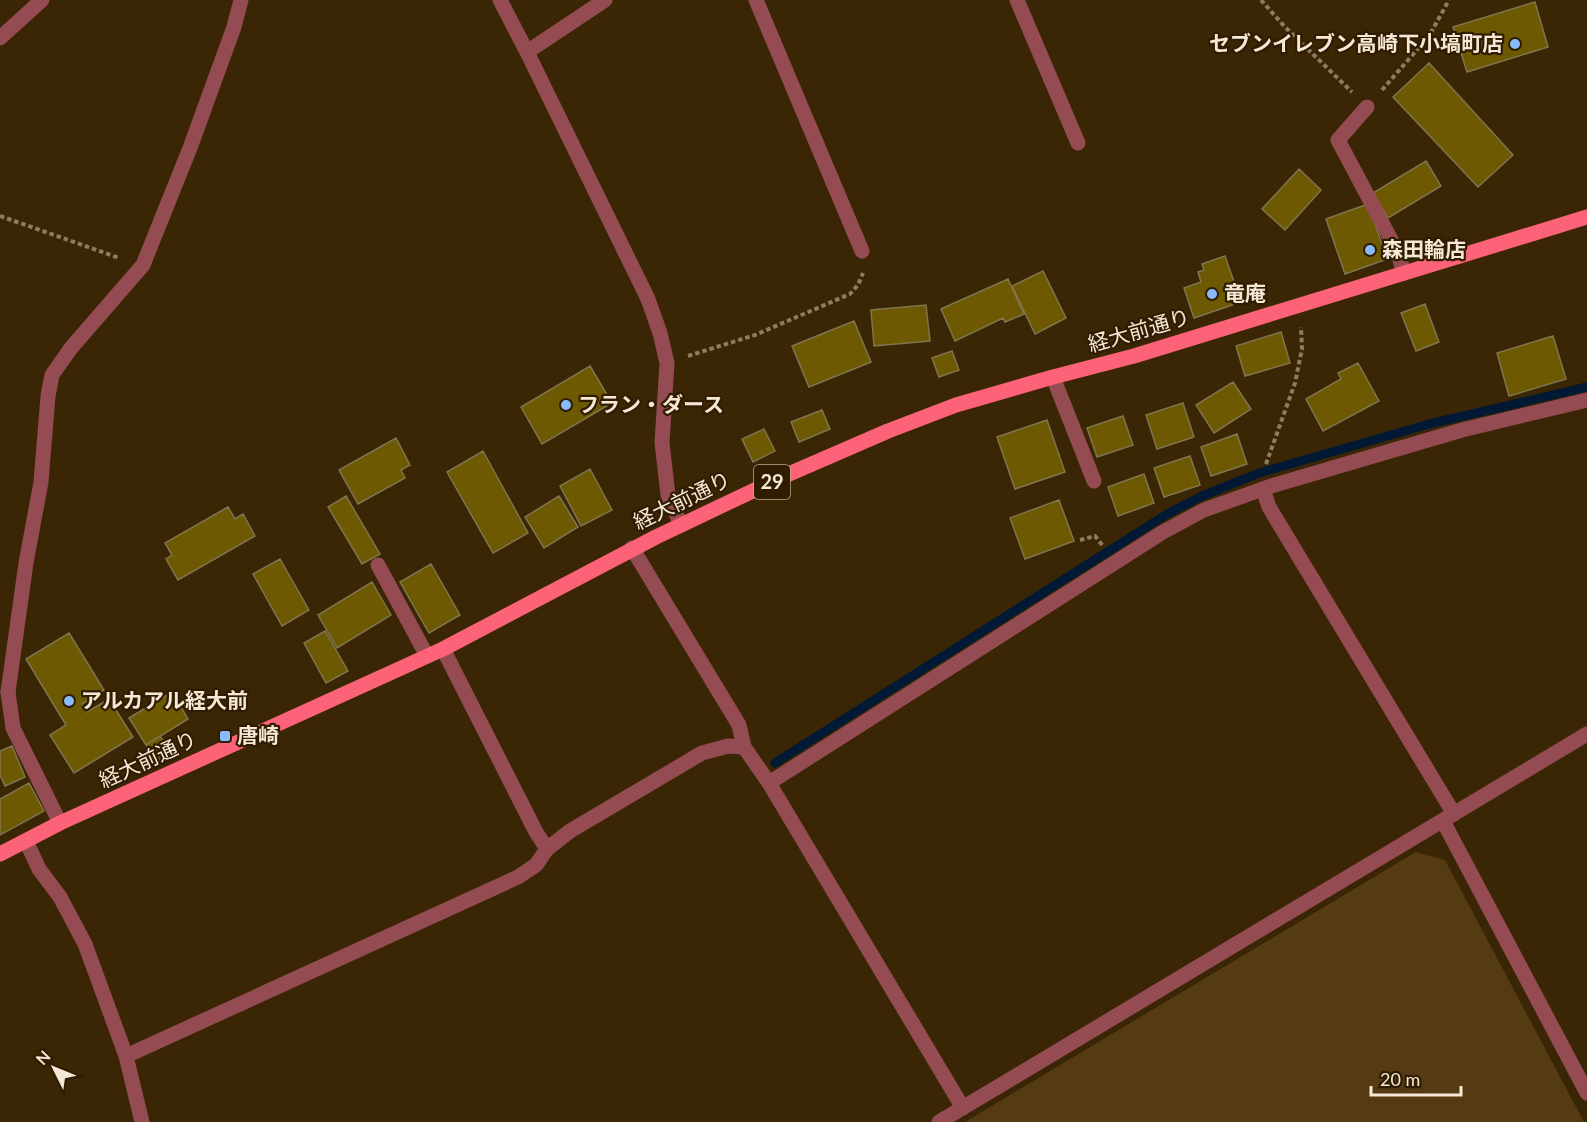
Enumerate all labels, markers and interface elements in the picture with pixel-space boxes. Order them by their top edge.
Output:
place label: セブンイレブン高崎下小塙町店 [1209,30,1503,55]
marker: セブンイレブン高崎下小塙町店 [1508,37,1522,51]
place label: 森田輪店 [1382,236,1466,261]
marker: 森田輪店 [1363,243,1377,257]
place label: 竜庵 [1224,280,1266,305]
marker: 竜庵 [1205,287,1219,301]
street label: 経大前通り [1085,303,1192,356]
place label: フラン・ダース [578,391,724,416]
marker: フラン・ダース [559,398,573,412]
street label: 経大前通り [629,465,734,534]
road number: 29 [754,465,790,499]
place label: アルカアル経大前 [81,687,248,712]
marker: アルカアル経大前 [62,694,76,708]
place label: 唐崎 [237,722,279,747]
street label: 経大前通り [95,725,200,792]
marker: 唐崎 [218,729,232,743]
north arrow [24,1038,84,1098]
text: N [32,1046,54,1068]
scale bar [1371,1059,1461,1097]
text: 20 m [1380,1068,1420,1090]

